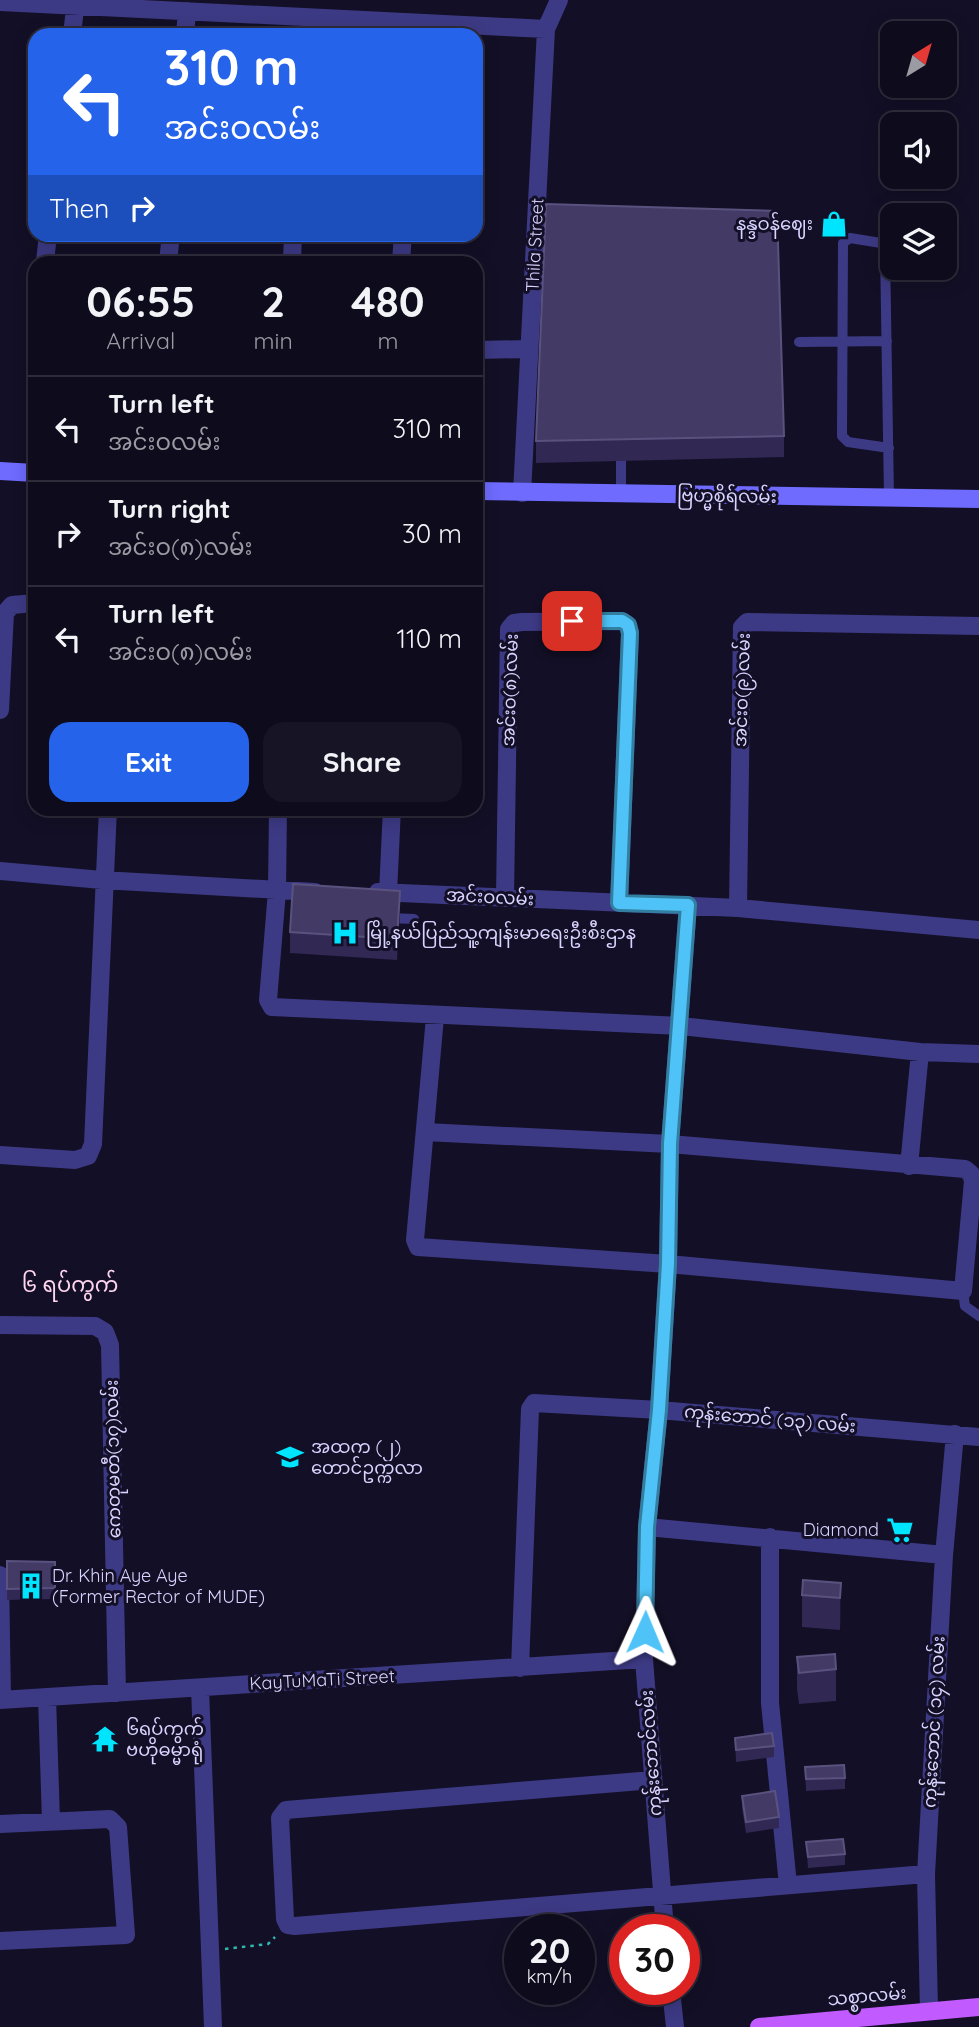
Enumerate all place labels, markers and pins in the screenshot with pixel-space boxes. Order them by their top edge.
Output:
shop icon: နန္ဒဝန်ဈေး [819,209,849,239]
place label: နန္ဒဝန်ဈေး [736,211,813,239]
pin [542,591,602,651]
hospital icon: မြို့နယ်ပြည်သူ့ကျန်းမာရေးဦးစီးဌာန [330,918,360,948]
place label: မြို့နယ်ပြည်သူ့ကျန်းမာရေးဦးစီးဌာန [366,919,636,948]
place label: အထက (၂) တောင်ဥက္ကလာ [311,1435,423,1483]
school or university icon: အထက (၂) တောင်ဥက္ကလာ [275,1442,305,1472]
supermarket icon: Diamond [885,1515,915,1545]
place label: Diamond [803,1518,879,1541]
place label: Dr. Khin Aye Aye (Former Rector of MUDE) [52,1564,265,1608]
building icon: Dr. Khin Aye Aye (Former Rector of MUDE) [16,1571,46,1601]
place label: ၆ရပ်ကွက် ဗဟိုဓမ္မာရုံ [126,1716,204,1765]
temple icon: ၆ရပ်ကွက် ဗဟိုဓမ္မာရုံ [90,1724,120,1754]

